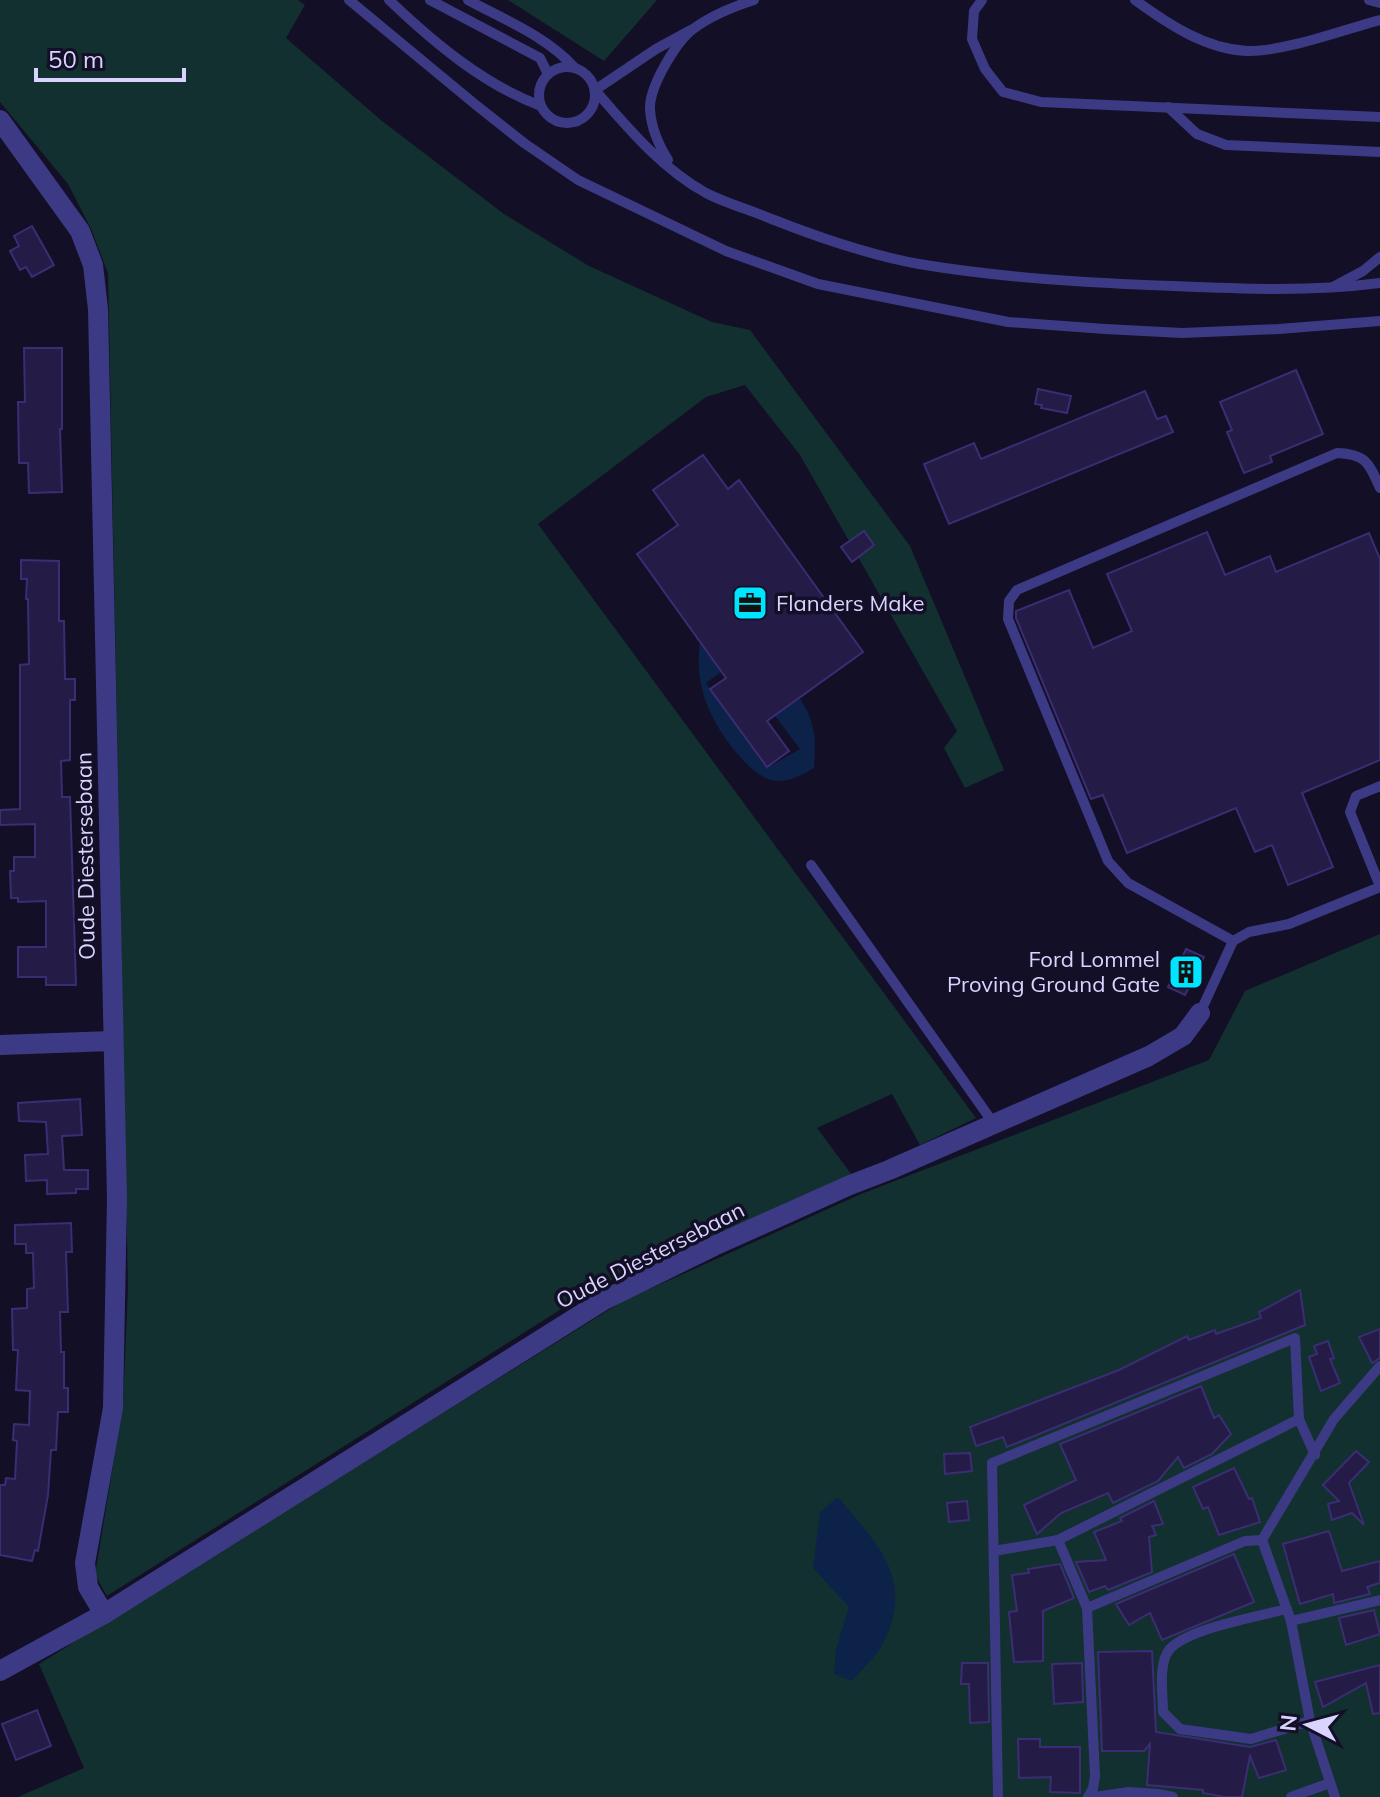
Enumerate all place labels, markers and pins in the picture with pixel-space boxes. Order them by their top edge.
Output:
office icon: Flanders Make [731,584,769,622]
place label: Flanders Make [776,589,925,617]
place label: Ford Lommel Proving Ground Gate [947,945,1160,998]
building icon: Ford Lommel Proving Ground Gate [1167,953,1205,991]

